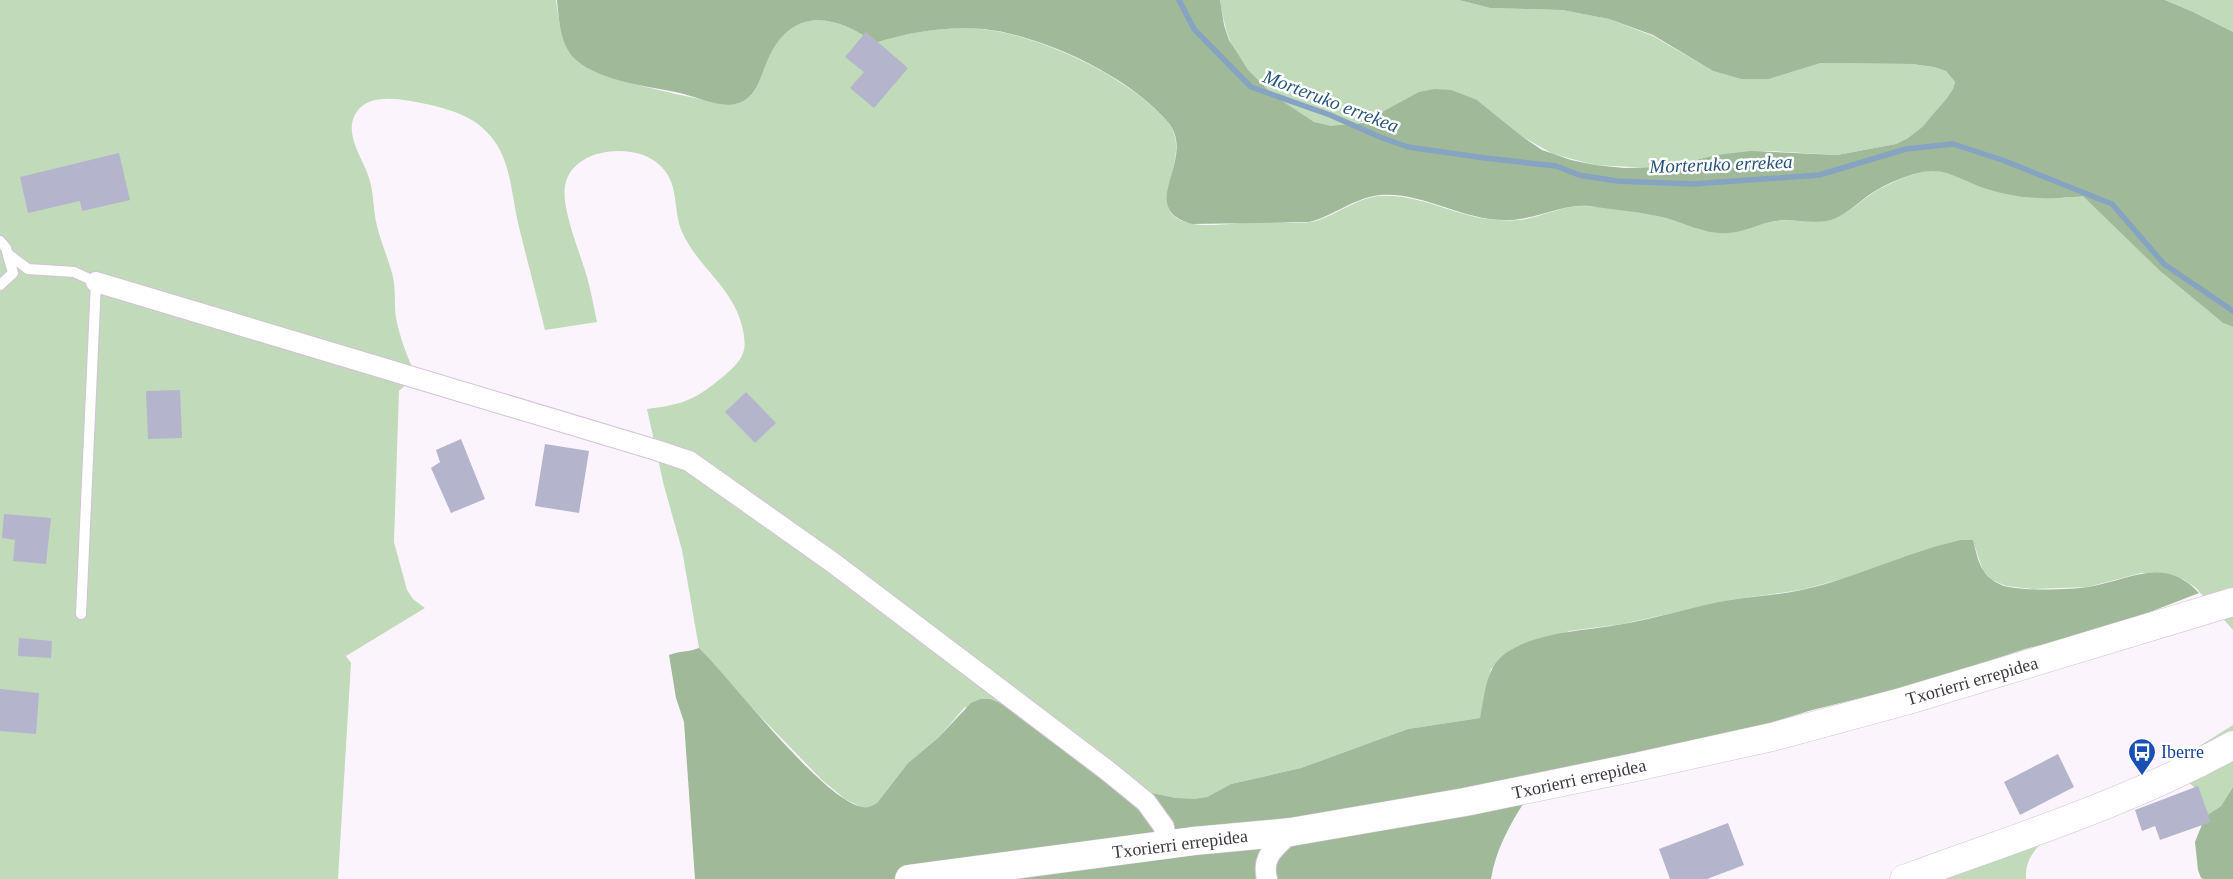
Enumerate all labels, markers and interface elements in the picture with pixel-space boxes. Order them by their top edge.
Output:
water label: Morteruko errekea [1259,65,1402,136]
water label: Morteruko errekea [1648,151,1793,177]
street label: Txorierri errepidea [1904,653,2040,709]
bus stop icon: Iberre [2127,737,2157,776]
place label: Iberre [2161,742,2204,762]
street label: Txorierri errepidea [1510,755,1648,803]
street label: Txorierri errepidea [1111,826,1249,862]

